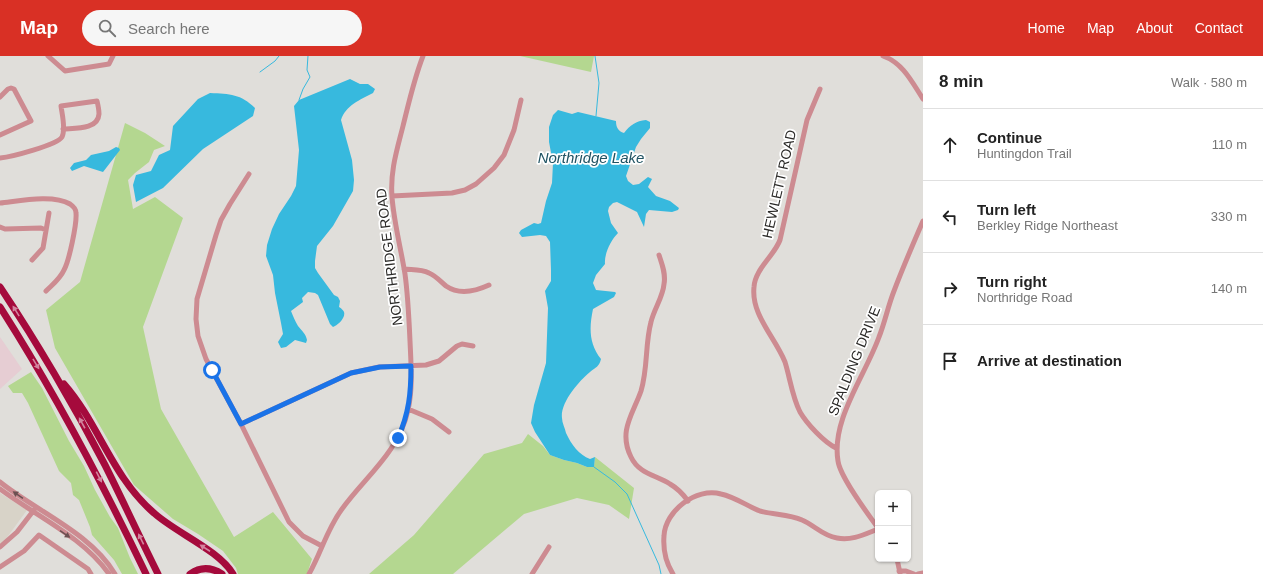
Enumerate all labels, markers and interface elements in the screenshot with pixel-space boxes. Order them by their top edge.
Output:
search box [82,10,362,46]
text: Map [20,17,58,38]
icon: search [96,17,118,39]
text: Search here [128,20,210,37]
text: Home [1028,20,1065,36]
text: Map [1087,20,1114,36]
text: About [1136,20,1173,36]
text: Contact [1195,20,1243,36]
text: 8 min [939,72,983,91]
text: Walk · 580 m [1171,75,1247,90]
street label: HEWLETT ROAD [759,128,799,240]
text: Continue [977,129,1042,146]
icon: ahead [939,134,961,156]
text: 110 m [1212,137,1247,152]
text: Huntingdon Trail [977,146,1072,161]
water label: Northridge Lake [538,149,644,166]
street label: NORTHRIDGE ROAD [373,187,405,327]
text: Turn left [977,201,1036,218]
icon: left [939,206,961,228]
text: 330 m [1211,209,1247,224]
text: Berkley Ridge Northeast [977,218,1118,233]
text: Turn right [977,273,1047,290]
icon: right [939,278,961,300]
text: 140 m [1211,281,1247,296]
text: Northridge Road [977,290,1072,305]
street label: SPALDING DRIVE [825,304,883,418]
one-way arrow [12,305,19,317]
icon: arrive [939,350,961,372]
text: Arrive at destination [977,352,1122,369]
one-way arrow [32,358,39,370]
route start [203,361,221,379]
one-way arrow [79,417,86,429]
route end [389,429,407,447]
one-way arrow [96,471,102,483]
map controls [875,490,911,562]
button: + [875,490,911,526]
one-way arrow [13,491,23,499]
button: − [875,526,911,562]
one-way arrow [60,530,70,538]
one-way arrow [138,533,144,545]
one-way arrow [200,544,210,552]

